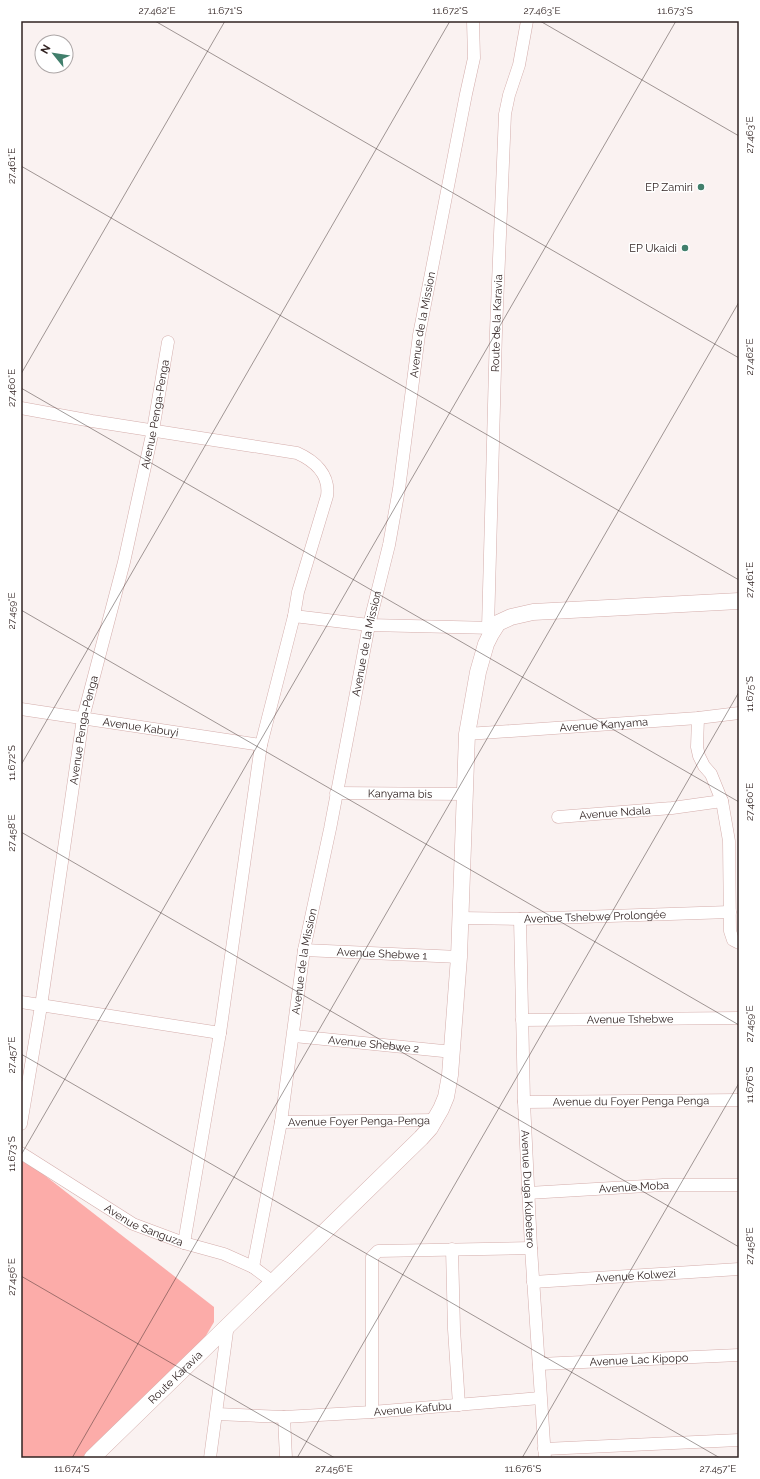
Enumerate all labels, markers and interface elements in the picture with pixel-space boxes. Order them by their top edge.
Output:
text: 27.462°E [138,5,176,16]
text: 11.671°S [208,5,242,16]
text: 11.672°S [432,5,468,16]
text: 27.463°E [523,5,561,16]
text: 11.673°S [657,5,693,16]
north arrow [34,34,74,74]
text: N [38,42,54,56]
text: 27.463°E [744,116,755,154]
text: 27.461°E [6,148,17,184]
place label: EP Zamiri [645,181,693,194]
marker: EP Zamiri [696,182,706,192]
place label: EP Ukaidi [629,242,677,255]
marker: EP Ukaidi [680,243,690,253]
street label: Avenue de la Mission [407,271,438,379]
street label: Route de la Karavia [488,274,505,372]
text: 27.462°E [744,338,755,376]
street label: Avenue Penga-Penga [138,359,171,470]
text: 27.460°E [6,369,17,407]
text: 27.461°E [744,562,755,598]
street label: Avenue de la Mission [349,589,384,697]
text: 27.459°E [6,593,17,629]
street label: Avenue Penga-Penga [67,674,100,785]
text: 11.675°S [744,676,755,712]
street label: Avenue Kabuyi [102,715,179,739]
street label: Avenue Kanyama [559,715,648,734]
text: 11.672°S [6,745,17,781]
text: 27.460°E [744,783,755,821]
street label: Kanyama bis [368,787,432,800]
street label: Avenue Ndala [579,803,651,822]
text: 27.458°E [6,814,17,852]
street label: Avenue de la Mission [289,907,319,1015]
street label: Avenue Tshebwe Prolongée [524,908,667,925]
street label: Avenue Shebwe 1 [336,945,428,962]
text: 27.459°E [744,1006,755,1042]
street label: Avenue Tshebwe [587,1012,674,1026]
street label: Avenue Shebwe 2 [327,1033,420,1055]
text: 27.457°E [6,1037,17,1073]
text: 11.676°S [744,1067,755,1103]
street label: Avenue du Foyer Penga Penga [553,1094,709,1108]
street label: Avenue Foyer Penga-Penga [288,1114,430,1128]
street label: Avenue Duga Kubetero [519,1129,538,1249]
text: 11.673°S [6,1136,17,1172]
street label: Avenue Moba [598,1179,669,1195]
street label: Avenue Sanguza [102,1201,185,1249]
text: 27.458°E [744,1227,755,1265]
text: 27.456°E [6,1258,17,1296]
street label: Avenue Kolwezi [595,1266,676,1285]
street label: Route Karavia [146,1348,205,1406]
street label: Avenue Lac Kipopo [589,1351,689,1368]
street label: Avenue Kafubu [373,1399,452,1418]
text: 11.674°S [54,1463,90,1474]
text: 27.456°E [315,1463,353,1474]
text: 11.676°S [505,1463,541,1474]
text: 27.457°E [700,1463,736,1474]

